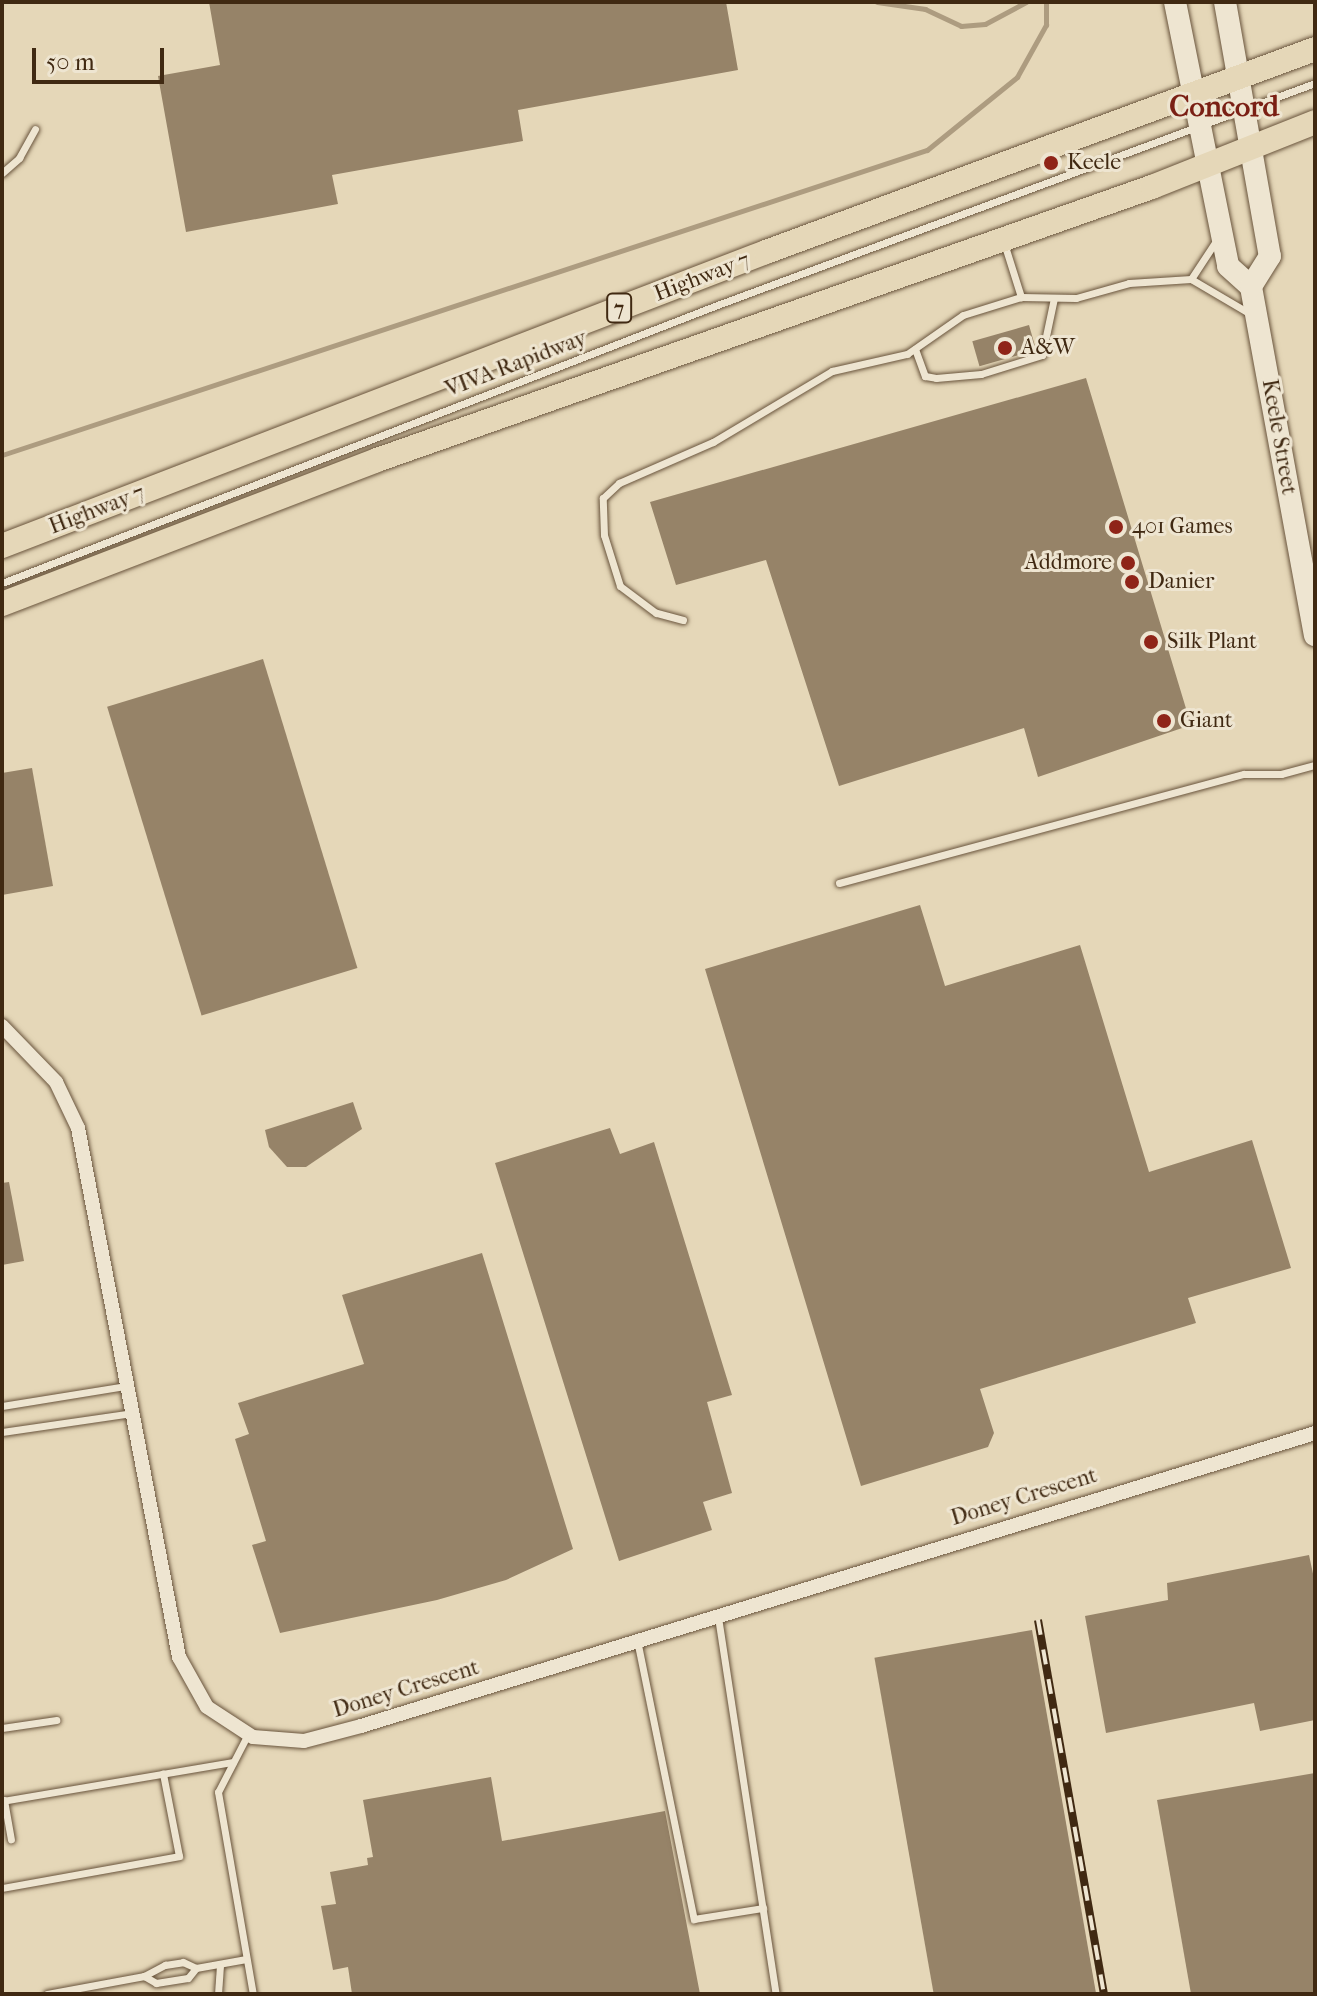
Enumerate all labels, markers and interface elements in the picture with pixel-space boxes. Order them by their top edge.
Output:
scale bar [36,32,168,82]
text: 50 m [46,48,95,76]
district label: Concord [1169,89,1279,125]
place label: Keele [1067,150,1121,176]
marker: Keele [1042,154,1060,172]
street label: Highway 7 [650,247,754,307]
road number: 7 [605,292,633,324]
street label: VIVA Rapidway [442,325,590,403]
place label: A&W [1021,335,1075,361]
marker: A&W [996,339,1014,357]
street label: Keele Street [1256,377,1302,497]
street label: Highway 7 [45,480,149,540]
place label: 401 Games [1132,514,1233,540]
marker: 401 Games [1107,518,1125,536]
place label: Addmore [1024,550,1112,576]
marker: Addmore [1119,554,1137,572]
place label: Danier [1148,569,1214,595]
marker: Danier [1123,573,1141,591]
place label: Silk Plant [1167,629,1257,655]
marker: Silk Plant [1142,633,1160,651]
place label: Giant [1180,708,1233,734]
marker: Giant [1155,712,1173,730]
street label: Doney Crescent [948,1462,1100,1532]
street label: Doney Crescent [330,1654,482,1724]

